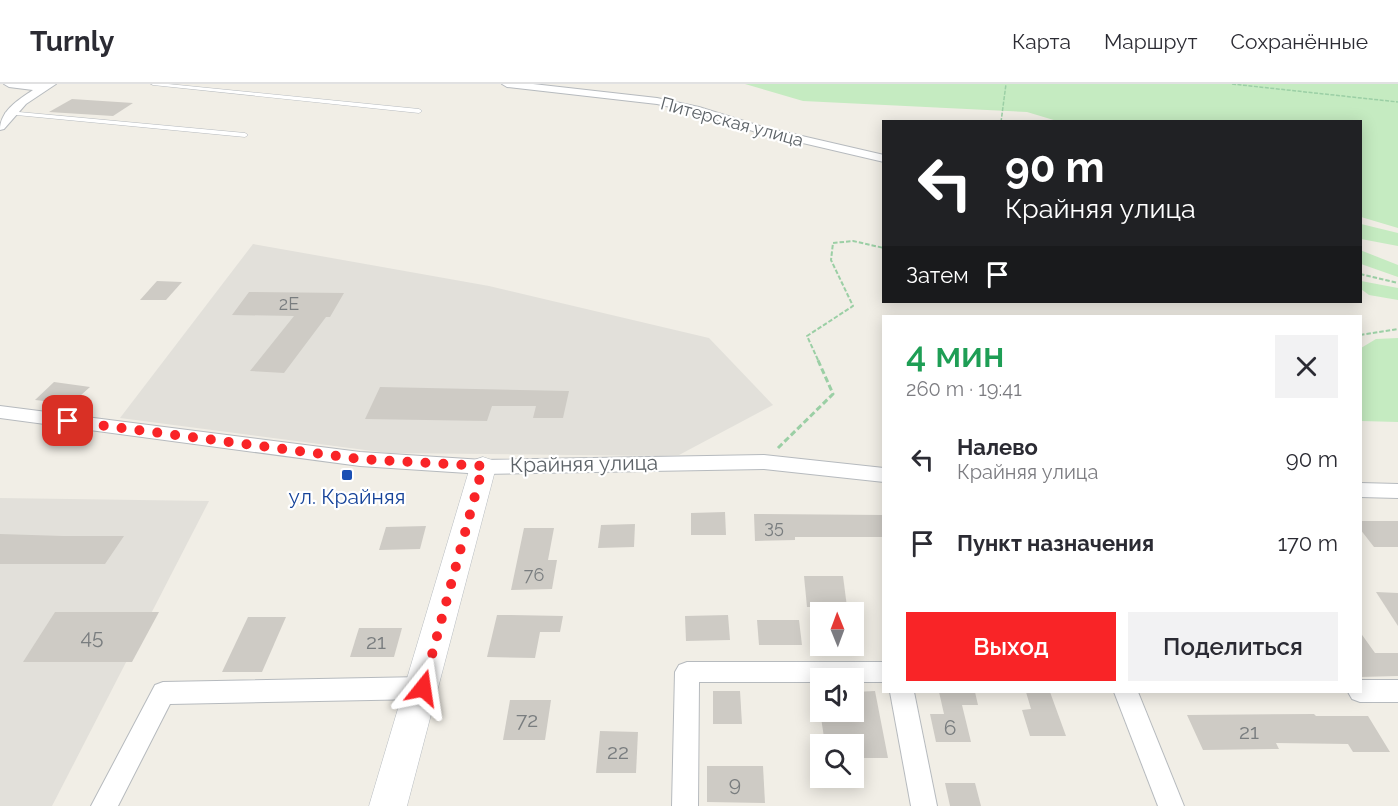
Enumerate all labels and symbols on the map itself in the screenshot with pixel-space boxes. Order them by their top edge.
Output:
street label: Питерская улица [658,92,806,151]
house number: 2Е [279,293,299,314]
pin [42,395,93,446]
street label: Крайняя улица [510,450,658,477]
marker: ул. Крайняя [340,468,354,482]
place label: ул. Крайняя [289,484,405,509]
house number: 35 [764,516,784,537]
house number: 76 [524,564,544,585]
north arrow [810,602,864,656]
house number: 45 [81,624,103,649]
house number: 21 [366,629,386,654]
position arrow [391,656,455,720]
house number: 72 [516,707,538,732]
house number: 6 [944,715,956,740]
house number: 21 [1239,719,1259,744]
house number: 22 [607,739,629,764]
house number: 9 [729,771,741,796]

